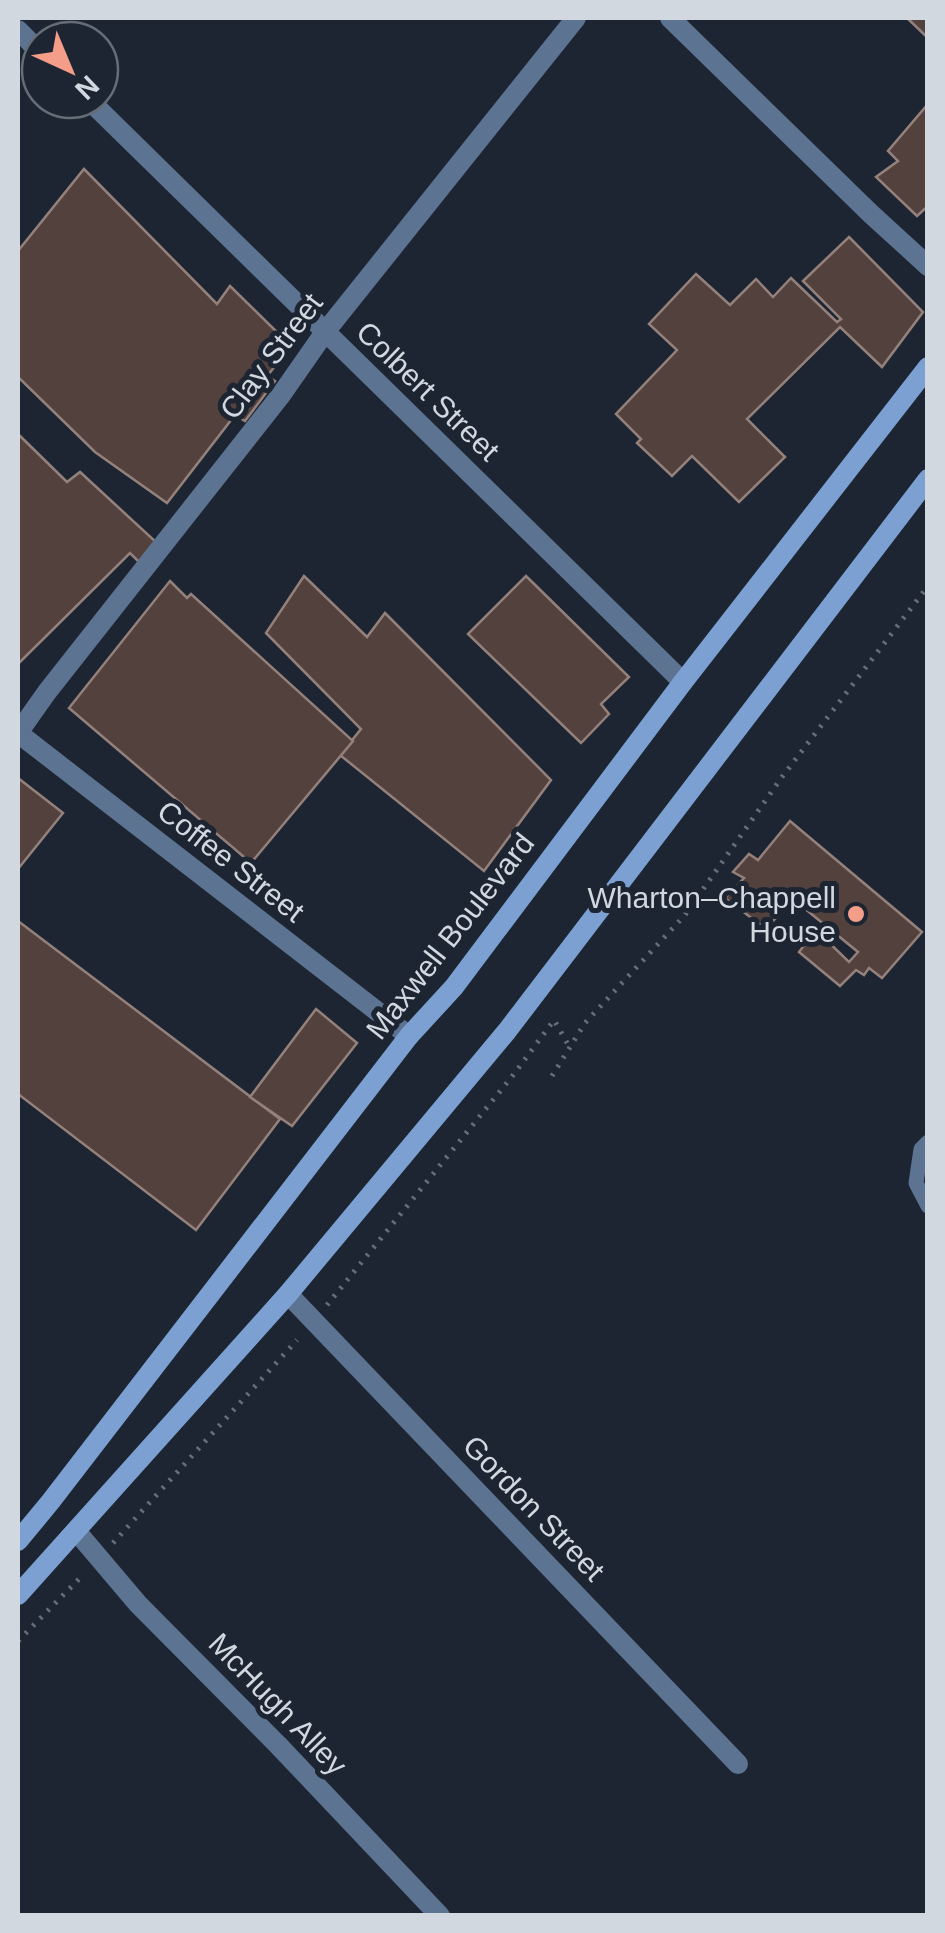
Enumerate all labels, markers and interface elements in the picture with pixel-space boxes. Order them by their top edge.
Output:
north arrow [20,20,120,120]
text: N [69,69,105,106]
street label: Clay Street [213,286,329,425]
street label: Colbert Street [350,315,507,468]
street label: Coffee Street [151,794,311,929]
street label: Maxwell Boulevard [359,827,541,1045]
place label: Wharton–Chappell House [588,881,836,948]
marker: Wharton–Chappell House [845,903,867,925]
street label: Gordon Street [457,1429,612,1588]
street label: McHugh Alley [202,1627,354,1781]

